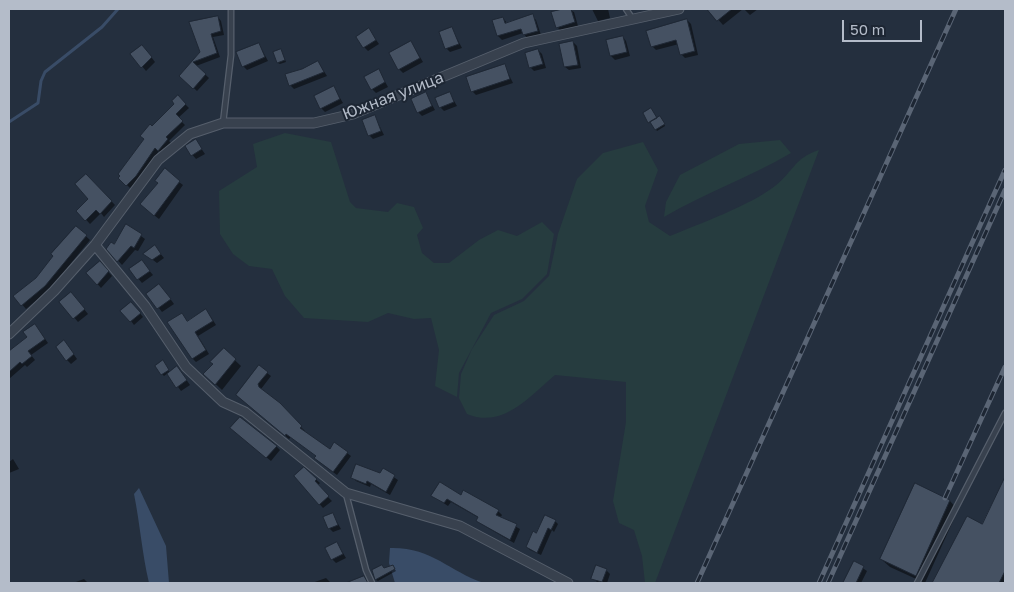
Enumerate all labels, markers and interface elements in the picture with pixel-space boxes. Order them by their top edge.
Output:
scale bar [844,10,924,42]
text: 50 m [850,20,885,38]
street label: Южная улица [340,68,446,124]

